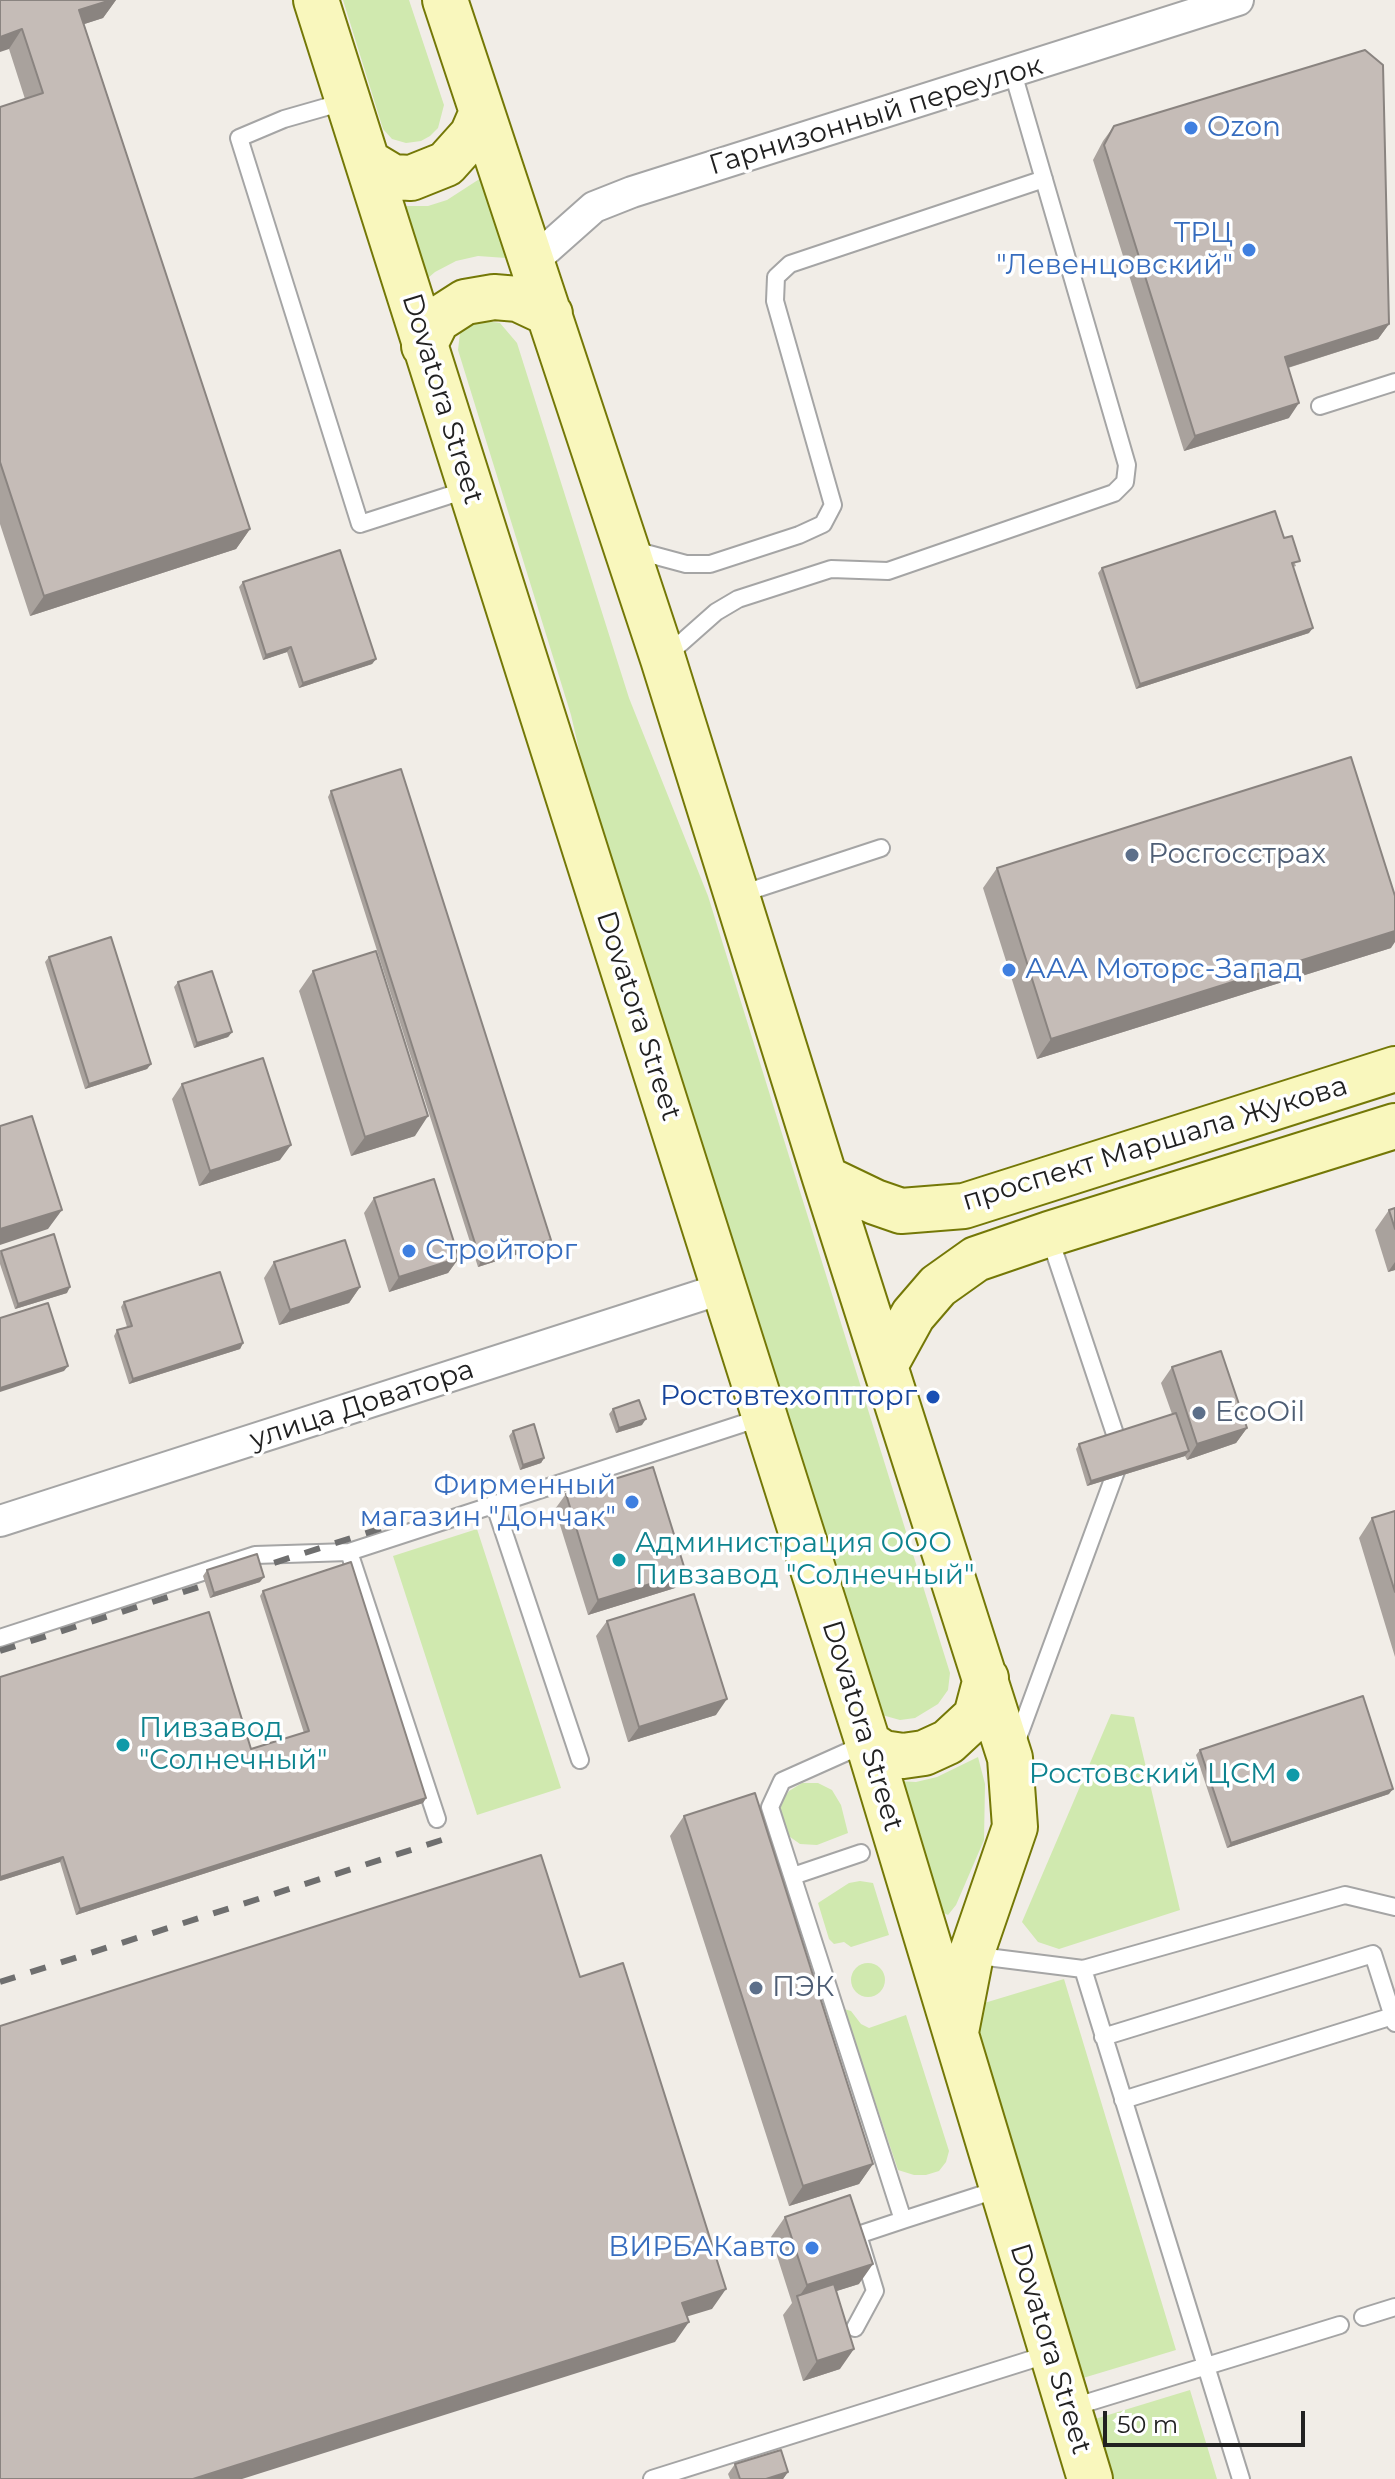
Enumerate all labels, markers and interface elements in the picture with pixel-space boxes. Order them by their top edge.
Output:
street label: Гарнизонный переулок [705,49,1047,183]
place label: Ozon [1207,111,1281,145]
marker: Ozon [1182,119,1200,137]
place label: ТРЦ "Левенцовский" [996,217,1233,283]
marker: ТРЦ "Левенцовский" [1240,241,1258,259]
street label: Dovatora Street [394,290,490,508]
place label: Росгосстрах [1148,838,1326,872]
marker: Росгосстрах [1123,846,1141,864]
street label: Dovatora Street [588,907,688,1125]
place label: ААА Моторс-Запад [1025,953,1302,987]
marker: ААА Моторс-Запад [1000,961,1018,979]
street label: проспект Маршала Жукова [958,1069,1352,1219]
place label: Стройторг [425,1234,577,1268]
marker: Стройторг [400,1242,418,1260]
street label: улица Доватора [246,1353,478,1457]
place label: Ростовтехоптторг [660,1380,917,1414]
marker: Ростовтехоптторг [924,1388,942,1406]
place label: EcoOil [1215,1396,1305,1430]
marker: EcoOil [1190,1404,1208,1422]
place label: Фирменный магазин "Дончак" [360,1469,616,1535]
marker: Фирменный магазин "Дончак" [623,1493,641,1511]
place label: Администрация ООО Пивзавод "Солнечный" [635,1527,974,1593]
marker: Администрация ООО Пивзавод "Солнечный" [610,1551,628,1569]
street label: Dovatora Street [814,1617,910,1835]
place label: Пивзавод "Солнечный" [139,1712,327,1778]
marker: Пивзавод "Солнечный" [114,1736,132,1754]
place label: Ростовский ЦСМ [1029,1758,1277,1792]
marker: Ростовский ЦСМ [1284,1766,1302,1784]
place label: ПЭК [772,1971,835,2005]
marker: ПЭК [747,1979,765,1997]
place label: ВИРБАКавто [608,2231,796,2265]
marker: ВИРБАКавто [803,2239,821,2257]
street label: Dovatora Street [1002,2240,1098,2458]
scale bar [1107,2395,1309,2445]
text: 50 m [1117,2410,1178,2439]

